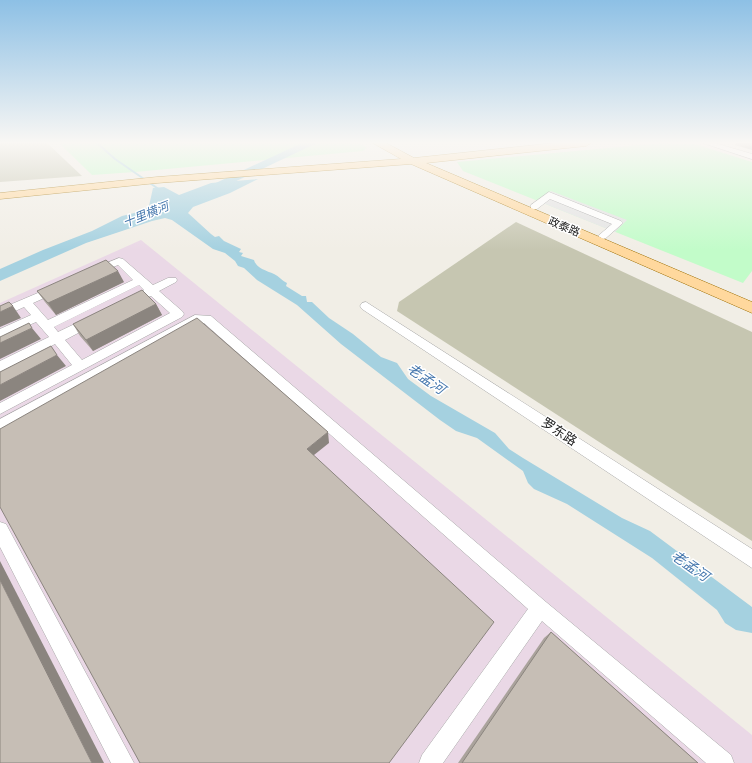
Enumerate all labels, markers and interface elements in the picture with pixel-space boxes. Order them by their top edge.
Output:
water label: 十里横河 [121,198,173,231]
street label: 政泰路 [546,215,582,239]
water label: 老孟河 [404,360,451,400]
street label: 罗东路 [538,415,580,449]
water label: 老孟河 [668,547,715,587]

